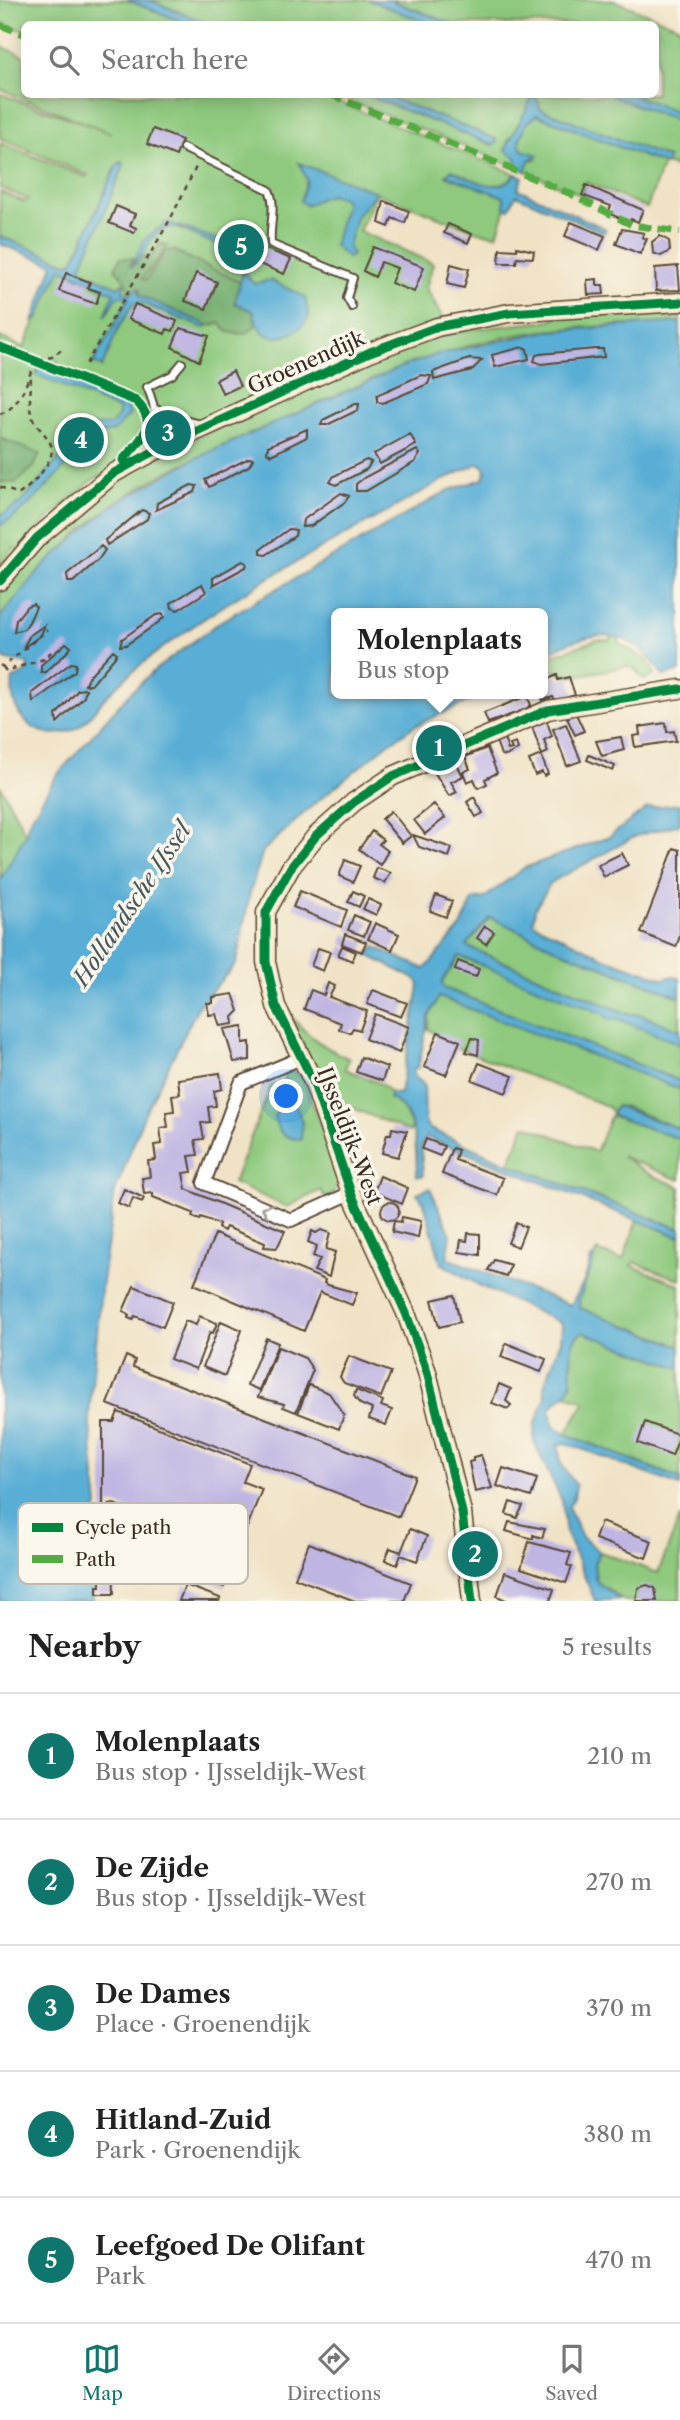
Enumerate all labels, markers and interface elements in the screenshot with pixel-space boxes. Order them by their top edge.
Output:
search box [21,21,659,98]
icon: search [45,41,83,79]
text: Search here [101,44,248,76]
pin: 5 [218,221,264,273]
street label: Groenendijk [244,325,369,399]
pin: 3 [145,407,191,459]
pin: 4 [58,414,104,466]
popup [331,608,548,699]
text: Molenplaats [357,624,522,656]
text: Bus stop [357,656,450,684]
pin: 1 [416,722,462,774]
water label: Hollandsche IJssel [66,815,199,993]
street label: IJsseldijk-West [312,1063,388,1209]
your location [269,1079,303,1113]
one-way arrow [260,1203,273,1217]
legend [18,1503,248,1584]
text: Cycle path [75,1516,171,1539]
pin: 2 [452,1528,498,1580]
text: Path [75,1548,116,1571]
text: Nearby [28,1628,141,1665]
text: 5 results [562,1633,652,1661]
text: Molenplaats [95,1726,260,1758]
text: 1 [46,1742,56,1770]
text: 210 m [587,1742,652,1770]
text: Bus stop · IJsseldijk-West [95,1758,366,1786]
text: De Zijde [95,1852,209,1884]
text: 2 [44,1868,58,1896]
text: 270 m [585,1868,652,1896]
text: Bus stop · IJsseldijk-West [95,1884,366,1912]
text: De Dames [95,1978,231,2010]
text: 3 [45,1994,58,2022]
text: 370 m [586,1994,652,2022]
text: Place · Groenendijk [95,2010,310,2038]
text: Hitland-Zuid [95,2104,271,2136]
text: 4 [44,2120,58,2148]
text: 380 m [584,2120,652,2148]
text: Park · Groenendijk [95,2136,301,2164]
text: Leefgoed De Olifant [95,2230,365,2262]
text: 5 [45,2246,57,2274]
text: 470 m [585,2246,652,2274]
text: Park [95,2262,145,2290]
tab: Map [82,2340,123,2405]
tab: Directions [287,2340,381,2405]
tab: Saved [545,2340,598,2405]

